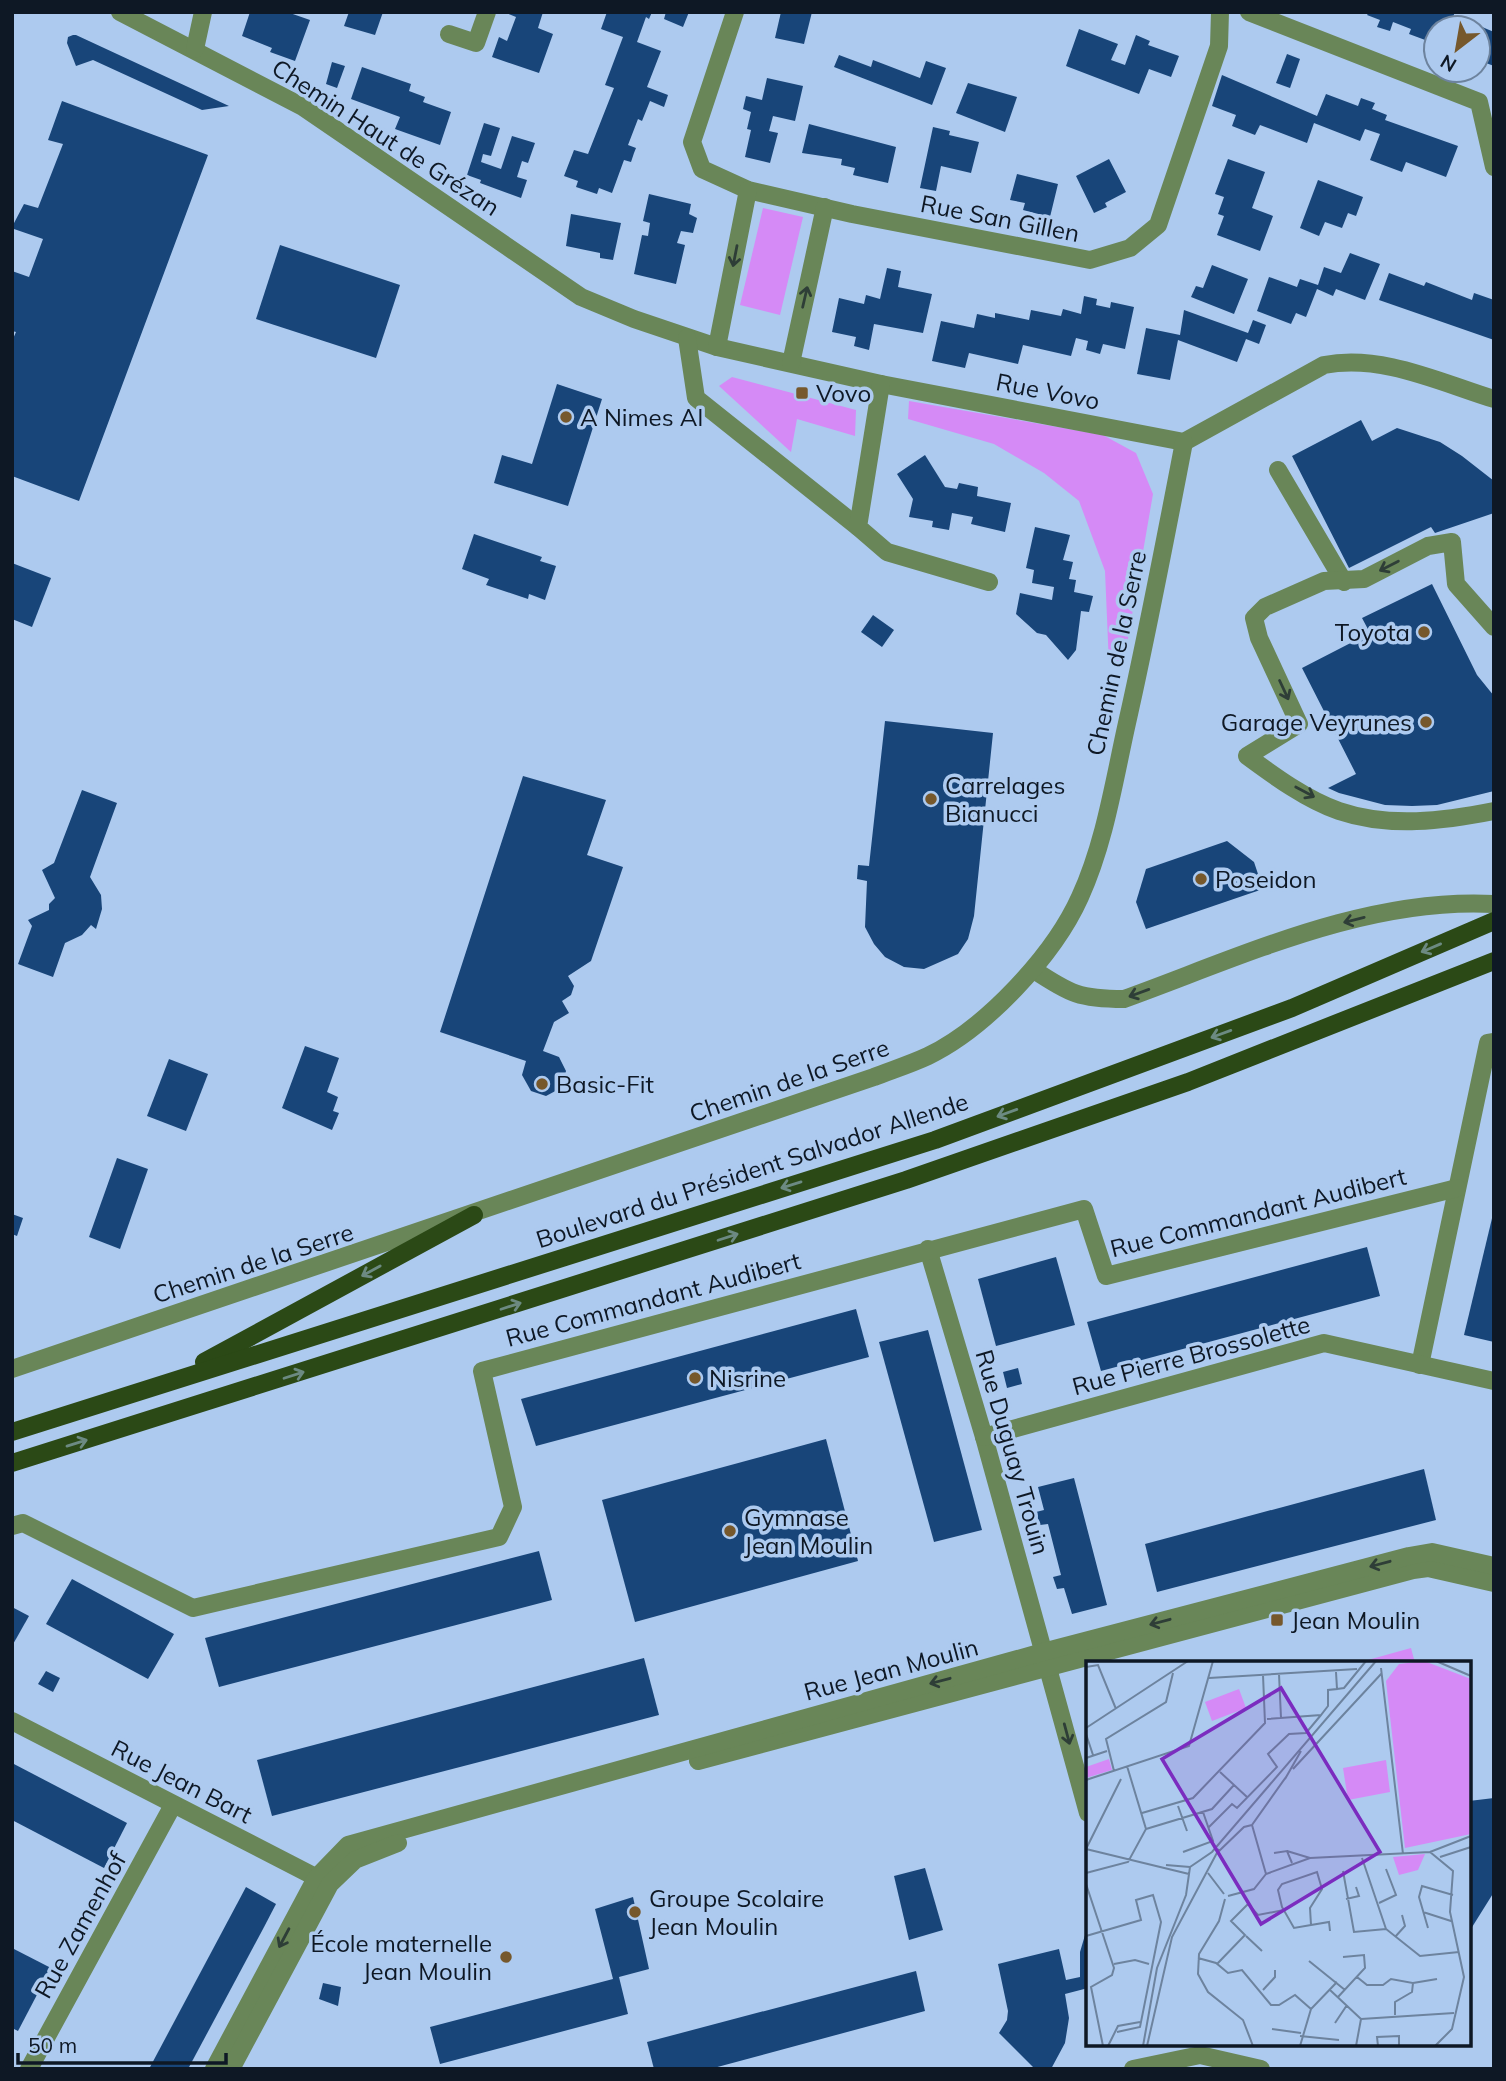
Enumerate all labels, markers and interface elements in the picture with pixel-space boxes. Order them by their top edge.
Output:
north arrow [1422,14,1492,84]
text: N [1436,50,1461,78]
street label: Chemin Haut de Grézan [266,52,506,222]
street label: Rue San Gillen [918,188,1082,248]
one-way arrow [727,244,741,267]
one-way arrow [799,286,813,309]
street label: Rue Vovo [994,366,1102,416]
place label: Vovo [816,378,871,408]
marker: Vovo [794,385,810,401]
place label: A Nimes Al [580,402,703,432]
marker: A Nimes Al [558,409,574,425]
street label: Chemin de la Serre [1080,548,1152,758]
one-way arrow [1379,560,1400,574]
place label: Toyota [1335,617,1410,647]
marker: Toyota [1416,624,1432,640]
one-way arrow [1277,679,1291,700]
place label: Garage Veyrunes [1221,707,1412,737]
marker: Garage Veyrunes [1418,714,1434,730]
place label: Carrelages Bianucci [945,770,1065,828]
one-way arrow [1294,786,1314,800]
marker: Carrelages Bianucci [923,791,939,807]
place label: Poseidon [1215,864,1317,894]
marker: Poseidon [1193,871,1209,887]
one-way arrow [1343,914,1366,927]
one-way arrow [1421,942,1442,955]
one-way arrow [1128,988,1150,1000]
one-way arrow [1210,1029,1232,1041]
street label: Chemin de la Serre [685,1032,893,1128]
place label: Basic-Fit [556,1069,654,1099]
marker: Basic-Fit [534,1076,550,1092]
street label: Boulevard du Président Salvador Allende [532,1086,972,1254]
one-way arrow [997,1108,1019,1120]
street label: Rue Commandant Audibert [1107,1161,1409,1263]
one-way arrow [781,1179,803,1192]
street label: Chemin de la Serre [149,1216,357,1310]
one-way arrow [717,1229,739,1242]
street label: Rue Commandant Audibert [502,1245,804,1353]
one-way arrow [362,1264,382,1278]
one-way arrow [500,1298,522,1311]
street label: Rue Pierre Brossolette [1069,1309,1313,1401]
street label: Rue Duguay Trouin [969,1346,1057,1558]
place label: Nisrine [709,1363,786,1393]
one-way arrow [283,1367,305,1380]
marker: Nisrine [687,1370,703,1386]
one-way arrow [66,1436,88,1448]
place label: Gymnase Jean Moulin [744,1502,873,1560]
marker: Gymnase Jean Moulin [722,1523,738,1539]
one-way arrow [1369,1558,1391,1571]
place label: Jean Moulin [1291,1605,1420,1635]
marker: Jean Moulin [1269,1612,1285,1628]
one-way arrow [1149,1616,1171,1629]
street label: Rue Jean Moulin [801,1631,981,1707]
inset map [1086,1661,1471,2046]
one-way arrow [929,1675,952,1688]
one-way arrow [1061,1722,1074,1745]
street label: Rue Jean Bart [107,1733,257,1829]
street label: Rue Zamenhof [28,1846,133,2003]
place label: Groupe Scolaire Jean Moulin [649,1883,824,1941]
marker: Groupe Scolaire Jean Moulin [627,1904,643,1920]
one-way arrow [277,1928,291,1948]
place label: École maternelle Jean Moulin [310,1928,492,1986]
marker: École maternelle Jean Moulin [498,1949,514,1965]
scale bar [18,2022,226,2066]
text: 50 m [28,2032,77,2058]

